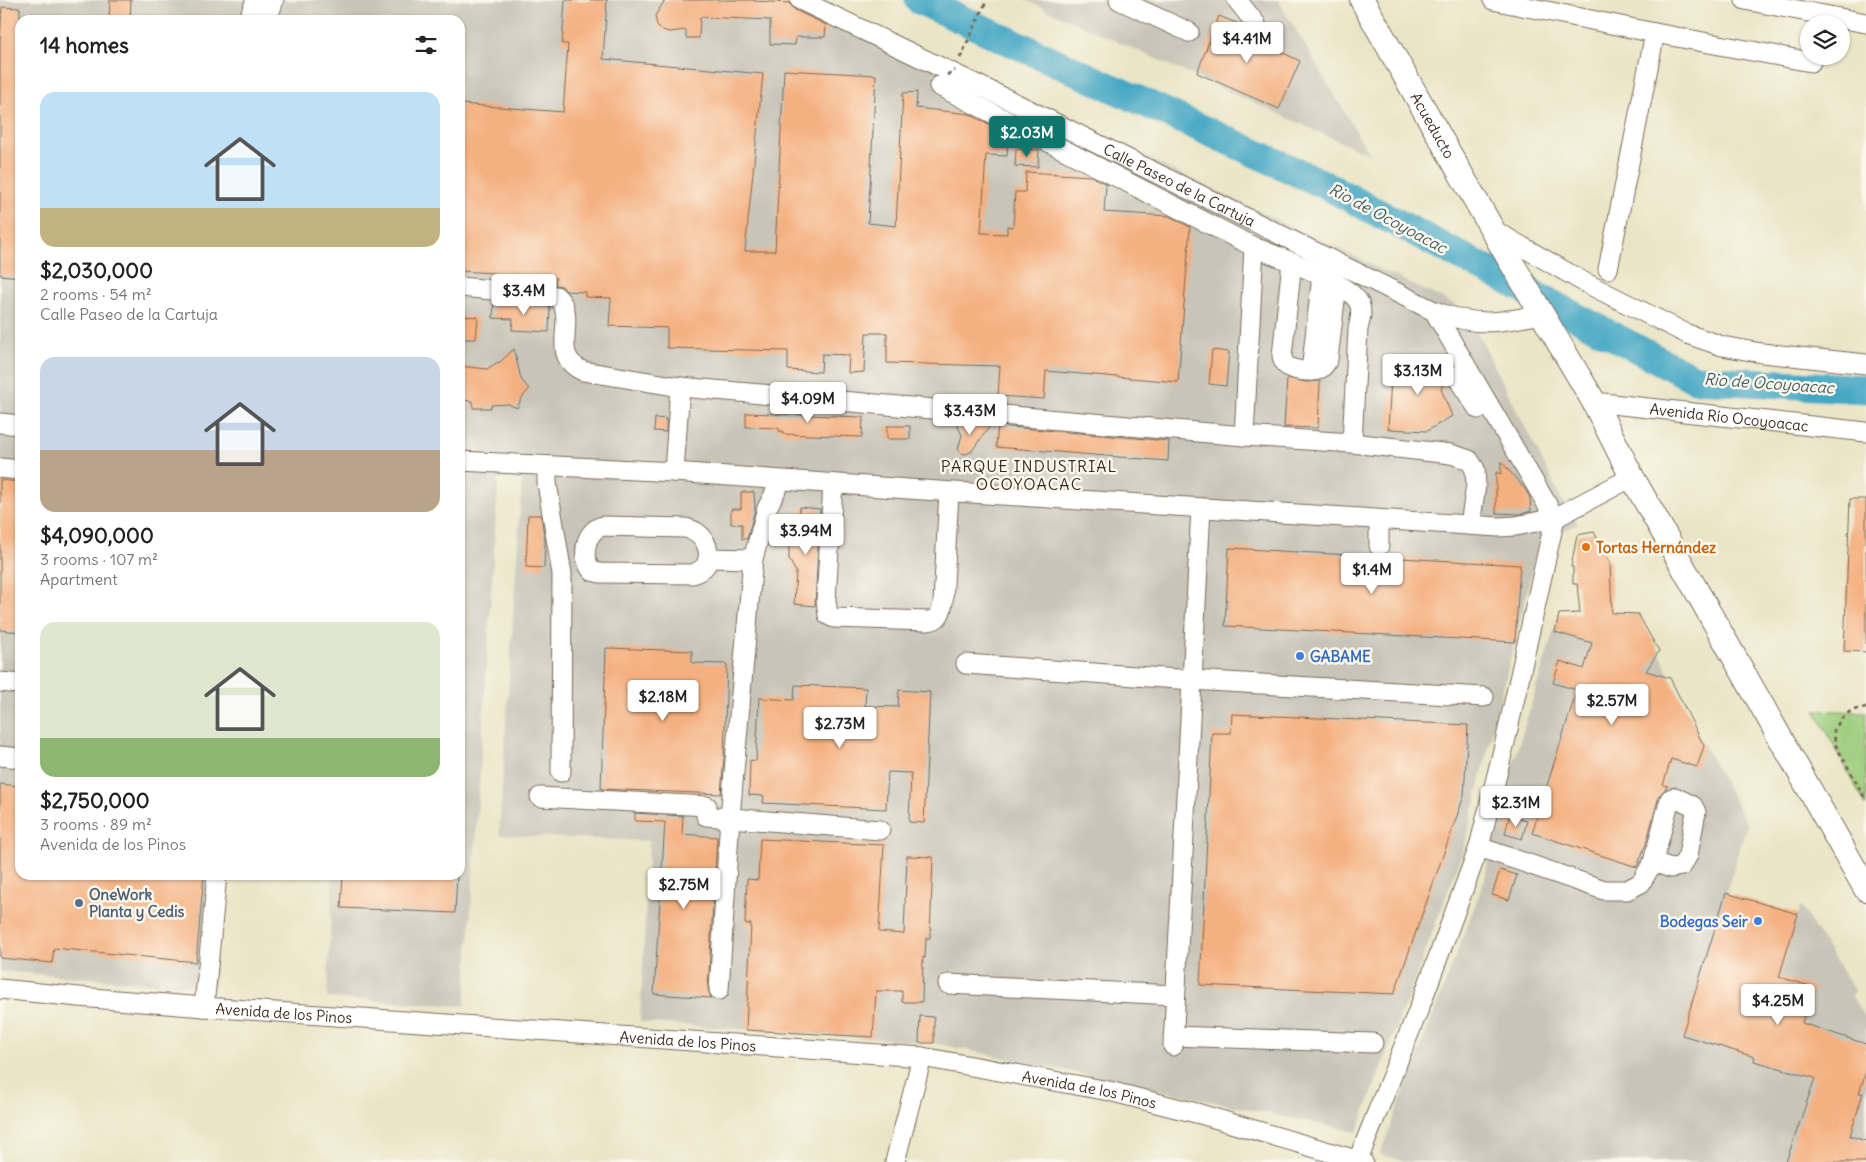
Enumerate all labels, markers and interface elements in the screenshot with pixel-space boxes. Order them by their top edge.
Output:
map controls [1800,15,1850,65]
button: layers [1800,15,1850,65]
pin: $4.41M [1206,22,1288,64]
text: $4.41M [1222,28,1272,48]
icon: filters [412,31,440,59]
text: 14 homes [40,32,129,59]
street label: Acueducto [1407,89,1459,162]
pin: $2.03M [986,116,1068,158]
text: $2.03M [1000,122,1054,142]
icon: home [195,124,285,214]
street label: Calle Paseo de la Cartuja [1100,139,1259,230]
water label: Rio de Ocoyoacac [1326,179,1452,258]
text: $2,030,000 [40,257,153,284]
pin: $3.4M [489,274,559,316]
text: $3.4M [502,280,546,300]
text: 2 rooms · 54 m² [40,284,152,304]
text: Calle Paseo de la Cartuja [40,304,218,324]
pin: $3.13M [1377,354,1459,396]
text: $3.13M [1393,360,1443,380]
water label: Rio de Ocoyoacac [1703,368,1836,398]
pin: $4.09M [767,382,849,424]
text: $4.09M [781,388,835,408]
icon: home [195,389,285,479]
pin: $3.43M [929,394,1011,436]
street label: Avenida Río Ocoyoacac [1649,399,1810,435]
text: $3.43M [944,400,996,420]
district label: PARQUE INDUSTRIAL OCOYOACAC [941,456,1117,494]
pin: $3.94M [765,514,847,556]
text: $3.94M [780,520,832,540]
text: $4,090,000 [40,522,154,549]
place label: Tortas Hernández [1596,538,1716,557]
marker: Tortas Hernández [1580,541,1592,553]
text: 3 rooms · 107 m² [40,549,158,569]
pin: $1.4M [1337,552,1407,595]
text: $1.4M [1352,559,1392,579]
text: Apartment [40,569,118,589]
place label: GABAME [1310,647,1371,666]
marker: GABAME [1294,650,1306,662]
icon: home [195,654,285,744]
pin: $2.18M [622,680,704,722]
pin: $2.57M [1571,684,1653,726]
text: $2.18M [639,686,687,706]
text: $2.57M [1587,690,1637,710]
pin: $2.73M [799,706,881,749]
text: $2.73M [815,713,865,733]
pin: $2.31M [1475,786,1557,828]
text: $2,750,000 [40,787,150,814]
text: $2.31M [1491,792,1541,812]
text: 3 rooms · 89 m² [40,814,152,834]
text: Avenida de los Pinos [40,834,186,854]
pin: $2.75M [643,868,725,910]
text: $2.75M [659,874,709,894]
place label: OneWork Planta y Cedis [89,885,185,922]
marker: OneWork Planta y Cedis [73,897,85,909]
place label: Bodegas Seir [1660,912,1749,932]
marker: Bodegas Seir [1752,915,1764,927]
pin: $4.25M [1737,984,1819,1026]
text: $4.25M [1752,990,1804,1010]
street label: Avenida de los Pinos [215,998,353,1027]
street label: Avenida de los Pinos [619,1026,757,1055]
street label: Avenida de los Pinos [1021,1066,1159,1112]

